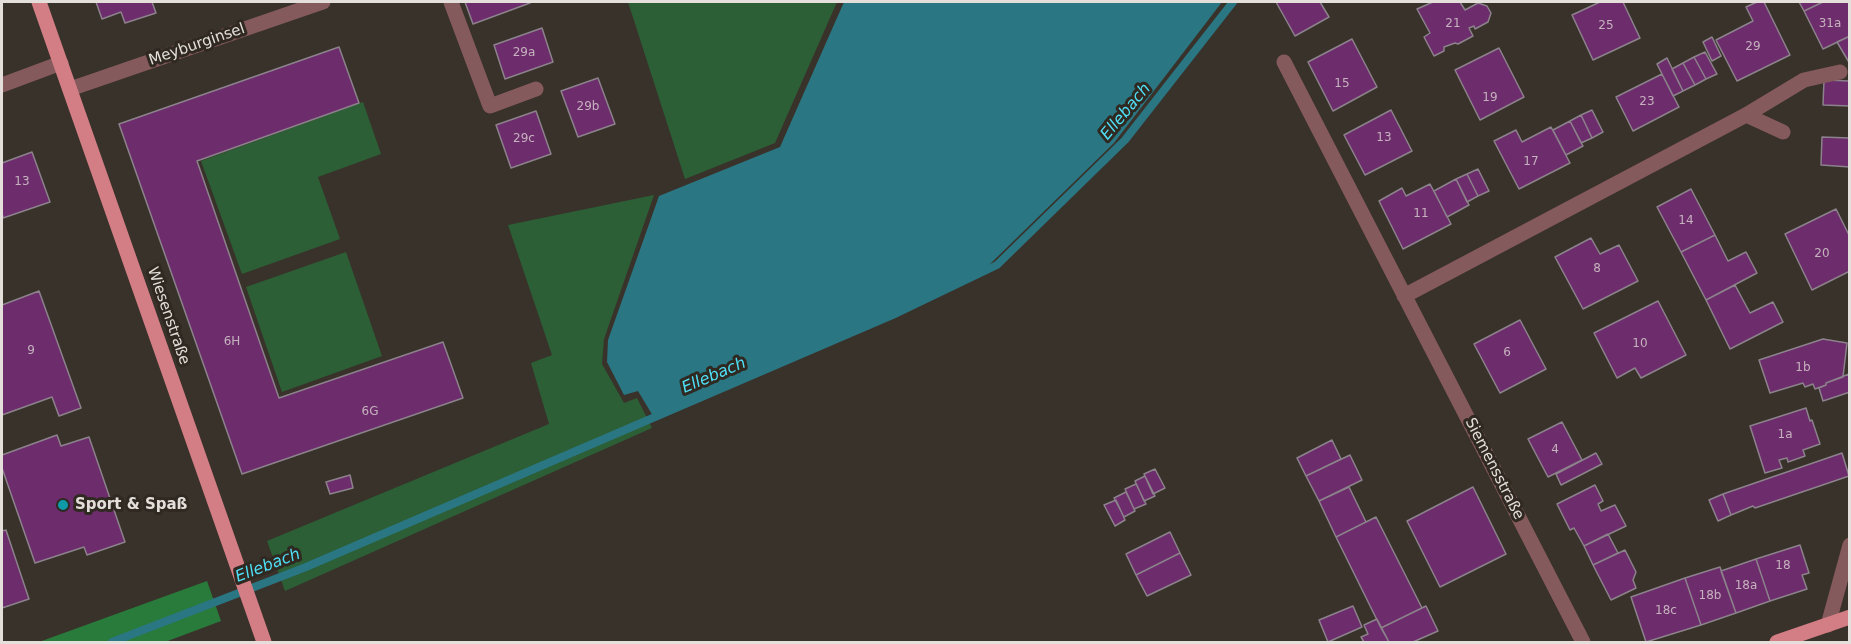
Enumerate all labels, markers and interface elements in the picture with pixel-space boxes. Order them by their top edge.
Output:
house number: 21 [1445,17,1461,31]
house number: 31a [1819,17,1841,31]
house number: 25 [1598,19,1614,33]
street label: Meyburginsel [147,20,247,70]
house number: 29 [1745,40,1761,54]
house number: 29a [513,46,535,60]
house number: 15 [1334,77,1350,91]
water label: Ellebach [1097,80,1155,144]
house number: 19 [1482,91,1498,105]
house number: 23 [1639,95,1655,109]
house number: 29b [577,100,599,114]
house number: 13 [1376,131,1392,145]
house number: 29c [513,132,535,146]
house number: 17 [1523,155,1539,169]
house number: 13 [14,175,30,189]
house number: 11 [1413,207,1429,221]
house number: 14 [1678,214,1694,228]
house number: 20 [1814,247,1830,261]
house number: 8 [1593,262,1601,276]
street label: Wiesenstraße [143,265,193,367]
house number: 6H [224,335,240,349]
house number: 10 [1632,337,1648,351]
house number: 9 [27,344,35,358]
house number: 6 [1503,346,1511,360]
water label: Ellebach [679,354,749,398]
house number: 1b [1795,361,1811,375]
house number: 6G [362,405,378,419]
street label: Siemensstraße [1461,415,1527,523]
house number: 1a [1778,428,1792,442]
house number: 4 [1551,443,1559,457]
place label: Sport & Spaß [75,496,187,514]
marker: Sport & Spaß [56,498,70,512]
water label: Ellebach [233,545,303,587]
house number: 18 [1775,559,1791,573]
house number: 18a [1735,579,1757,593]
house number: 18b [1699,589,1721,603]
house number: 18c [1655,604,1677,618]

